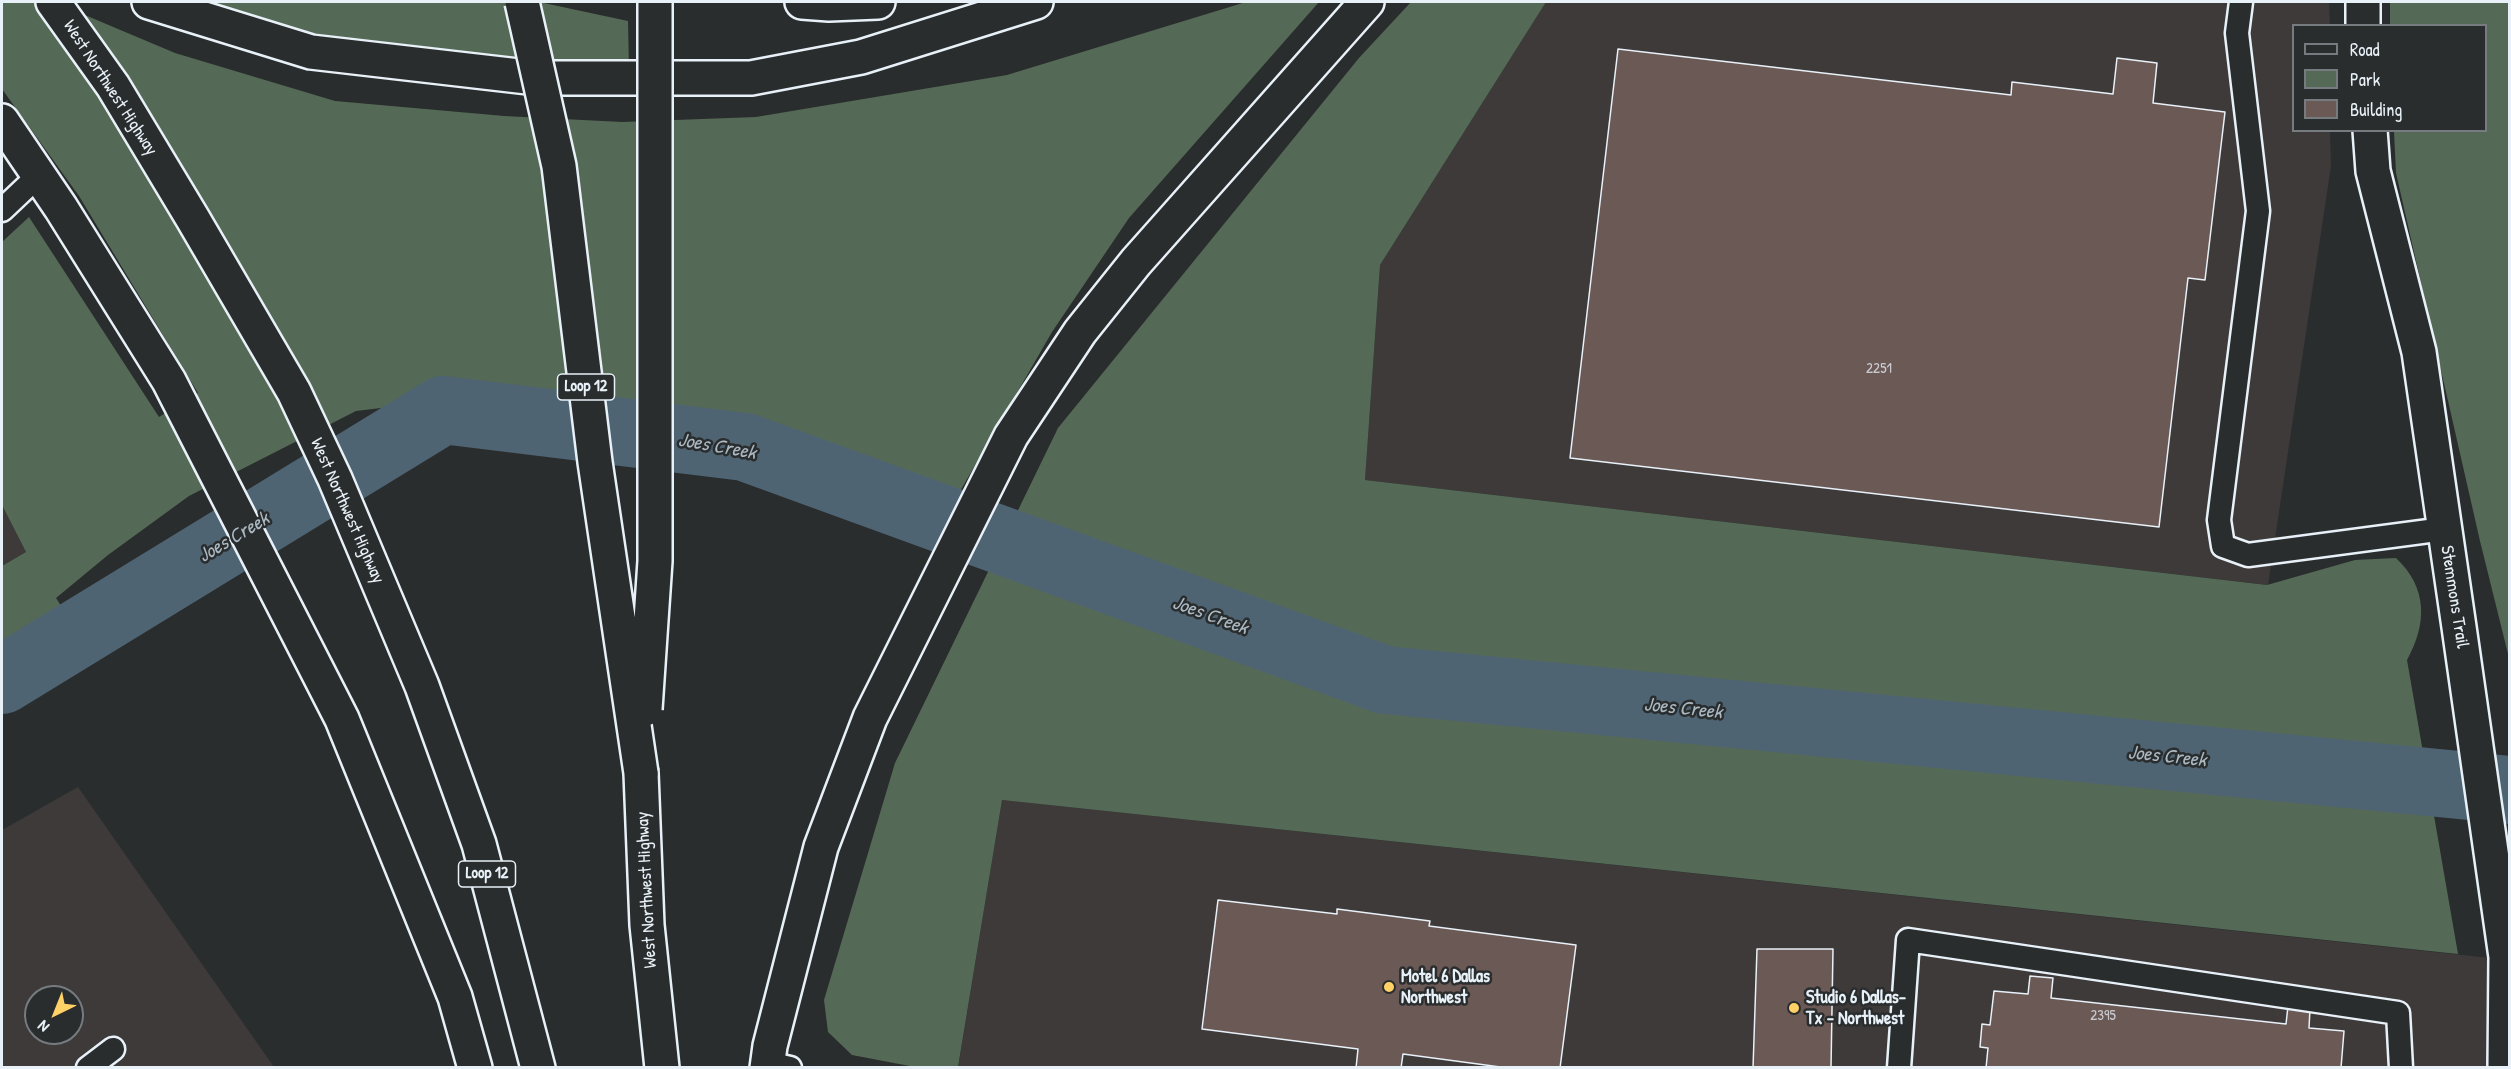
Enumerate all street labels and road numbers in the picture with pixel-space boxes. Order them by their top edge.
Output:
street label: West Northwest Highway [58,16,162,160]
road number: Loop 12 [558,374,614,400]
street label: West Northwest Highway [305,435,389,587]
street label: Stemmons Trail [2435,544,2473,650]
street label: West Northwest Highway [632,811,662,969]
road number: Loop 12 [458,861,516,887]

